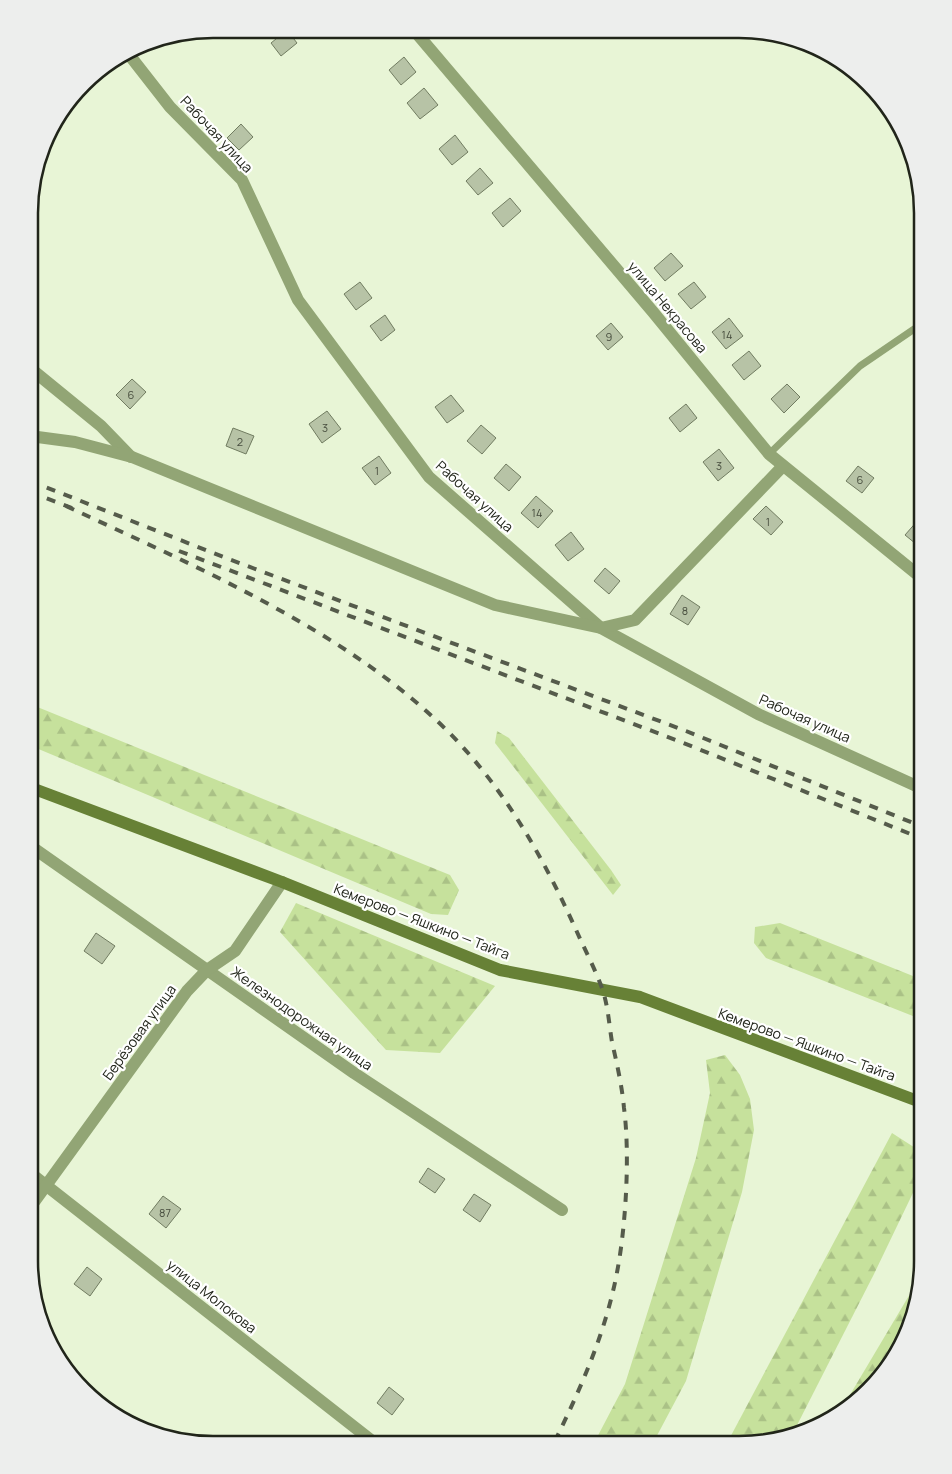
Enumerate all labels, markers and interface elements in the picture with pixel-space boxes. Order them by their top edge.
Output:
street label: Рабочая улица [177,92,257,176]
street label: улица Некрасова [624,257,712,357]
house number: 14 [722,327,732,342]
house number: 9 [606,329,613,344]
house number: 6 [128,387,135,402]
house number: 3 [322,420,328,435]
house number: 2 [237,434,243,449]
street label: Рабочая улица [432,456,518,536]
house number: 3 [716,458,722,473]
house number: 1 [375,463,379,478]
house number: 6 [857,472,864,487]
house number: 14 [532,505,542,520]
house number: 1 [766,514,770,529]
house number: 8 [682,603,688,618]
street label: Рабочая улица [756,689,854,747]
street label: Кемерово — Яшкино — Тайга [331,879,513,963]
street label: Железнодорожная улица [227,962,377,1074]
street label: Берёзовая улица [98,980,180,1084]
street label: Кемерово — Яшкино — Тайга [716,1003,898,1085]
house number: 87 [159,1205,171,1220]
street label: улица Молокова [163,1255,261,1337]

